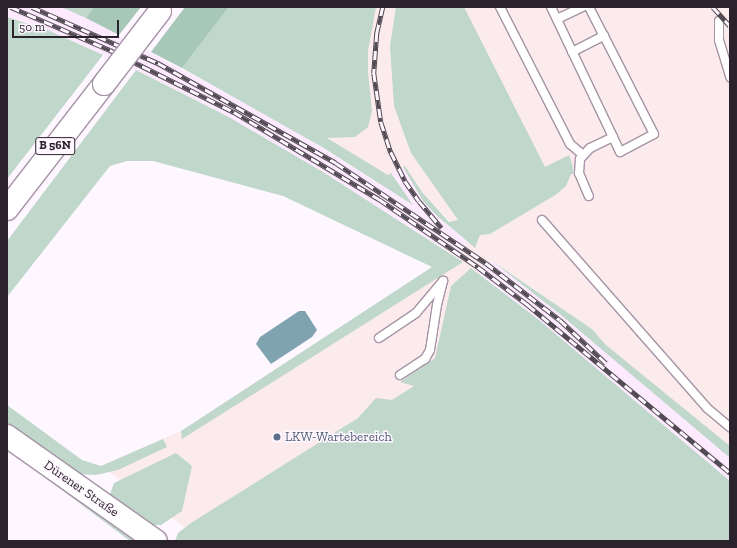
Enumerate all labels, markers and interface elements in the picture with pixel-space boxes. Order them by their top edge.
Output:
scale bar [14,12,121,38]
text: 50 m [19,20,45,34]
road number: B 56N [35,136,75,156]
place label: LKW-Wartebereich [285,429,392,445]
marker: LKW-Wartebereich [272,432,282,442]
street label: Dürener Straße [40,457,122,521]

